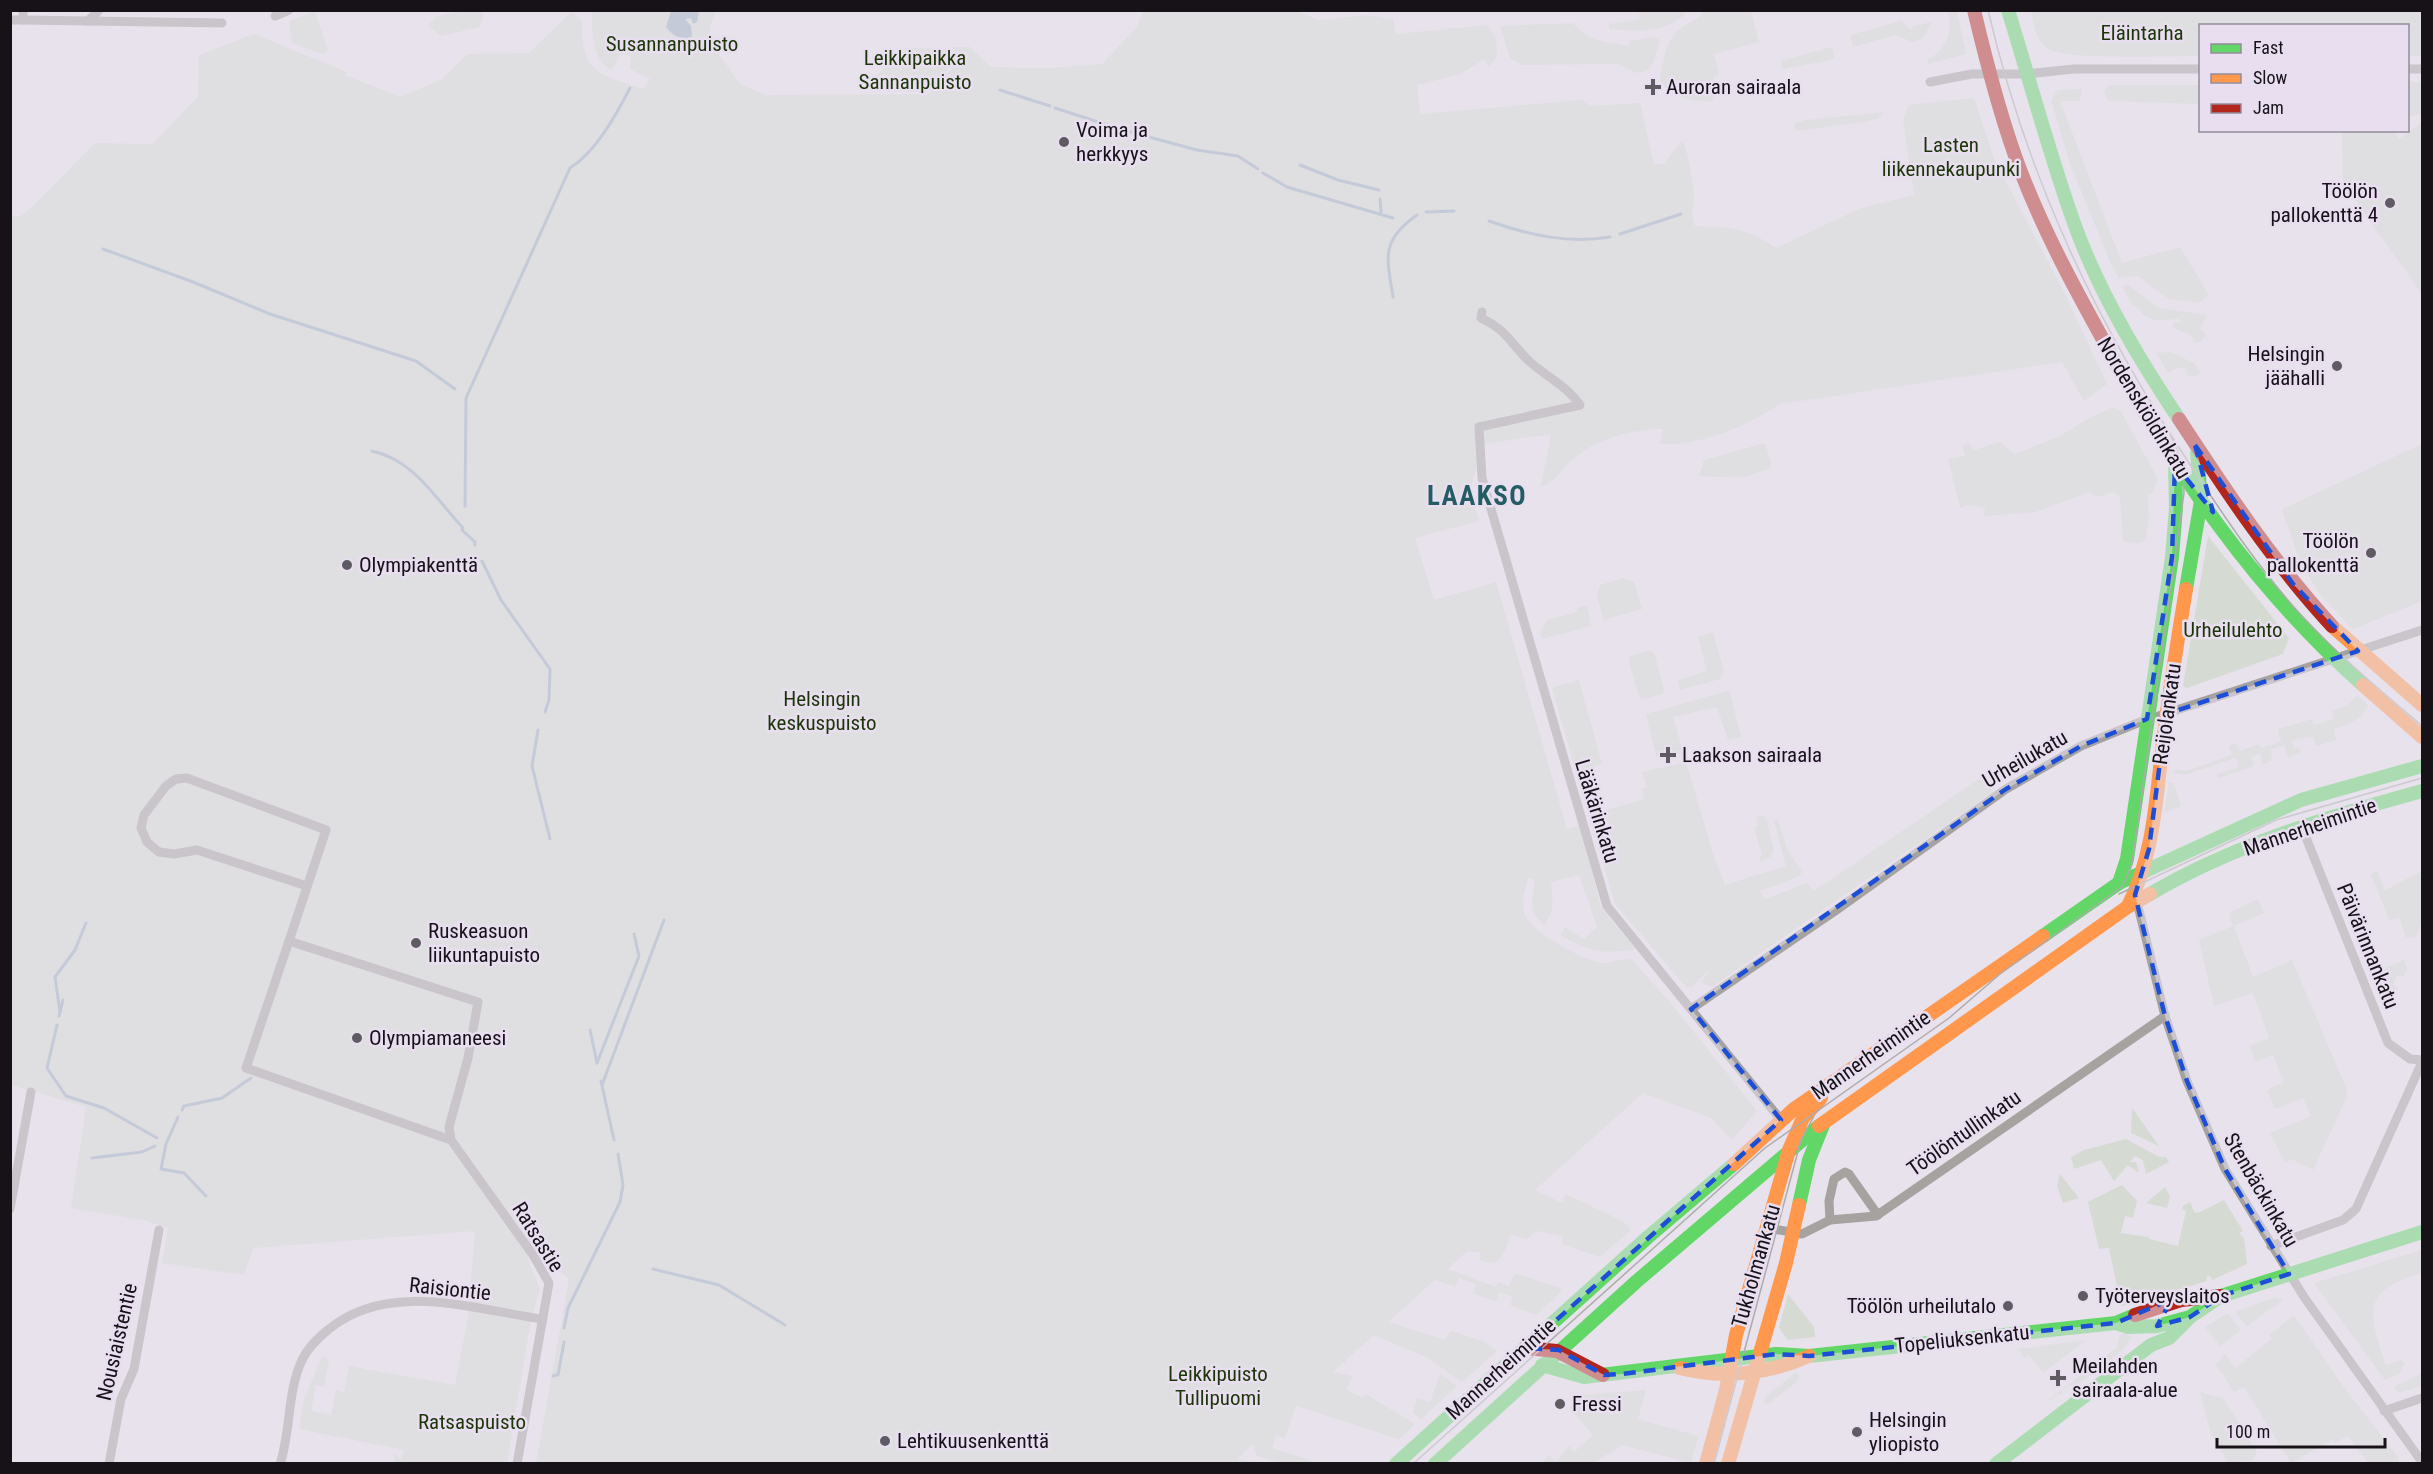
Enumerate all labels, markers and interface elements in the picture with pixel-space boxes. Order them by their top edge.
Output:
park label: Eläintarha [2100,21,2184,45]
legend [2199,24,2409,132]
park label: Susannanpuisto [606,32,738,56]
text: Fast [2253,37,2284,58]
park label: Leikkipaikka Sannanpuisto [859,46,971,94]
text: Slow [2253,67,2288,88]
place label: Auroran sairaala [1666,75,1801,99]
marker: Auroran sairaala [1644,78,1662,96]
text: Jam [2253,97,2284,118]
place label: Voima ja herkkyys [1076,118,1148,166]
park label: Lasten liikennekaupunki [1882,133,2020,181]
marker: Voima ja herkkyys [1057,135,1071,149]
place label: Töölön pallokenttä 4 [2270,179,2378,227]
marker: Töölön pallokenttä 4 [2383,196,2397,210]
street label: Nordenskiöldinkatu [2092,333,2196,483]
place label: Helsingin jäähalli [2247,342,2325,390]
marker: Helsingin jäähalli [2330,359,2344,373]
district label: LAAKSO [1427,480,1527,512]
place label: Töölön pallokenttä [2267,529,2359,577]
marker: Töölön pallokenttä [2364,546,2378,560]
place label: Olympiakenttä [359,553,478,577]
marker: Olympiakenttä [340,558,354,572]
park label: Urheilulehto [2183,618,2283,642]
street label: Reijolankatu [2148,662,2186,766]
park label: Helsingin keskuspuisto [767,687,877,735]
street label: Urheilukatu [1978,725,2072,793]
place label: Laakson sairaala [1682,743,1822,767]
marker: Laakson sairaala [1659,746,1677,764]
street label: Lääkärinkatu [1570,756,1624,866]
street label: Mannerheimintie [2240,793,2380,861]
street label: Päivärinnankatu [2332,880,2404,1012]
place label: Ruskeasuon liikuntapuisto [428,919,540,967]
marker: Ruskeasuon liikuntapuisto [409,936,423,950]
street label: Mannerheimintie [1807,1005,1935,1105]
place label: Olympiamaneesi [369,1026,506,1050]
marker: Olympiamaneesi [350,1031,364,1045]
street label: Töölöntullinkatu [1902,1085,2026,1181]
street label: Stenbäckinkatu [2219,1129,2303,1251]
street label: Ratsastie [507,1198,569,1276]
street label: Tukholmankatu [1727,1202,1785,1330]
street label: Raisiontie [408,1273,492,1305]
street label: Nousiaistentie [92,1281,142,1403]
place label: Työterveyslaitos [2095,1284,2230,1308]
marker: Työterveyslaitos [2076,1289,2090,1303]
place label: Töölön urheilutalo [1847,1294,1996,1318]
marker: Töölön urheilutalo [2001,1299,2015,1313]
street label: Mannerheimintie [1441,1313,1561,1424]
street label: Topeliuksenkatu [1893,1320,2031,1358]
place label: Meilahden sairaala-alue [2072,1354,2178,1402]
park label: Leikkipuisto Tullipuomi [1168,1362,1268,1410]
marker: Meilahden sairaala-alue [2049,1369,2067,1387]
place label: Fressi [1572,1392,1622,1416]
marker: Fressi [1553,1397,1567,1411]
place label: Helsingin yliopisto [1869,1408,1947,1456]
park label: Ratsaspuisto [418,1410,526,1434]
scale bar [2217,1411,2385,1449]
text: 100 m [2226,1421,2270,1442]
marker: Helsingin yliopisto [1850,1425,1864,1439]
place label: Lehtikuusenkenttä [897,1429,1049,1453]
marker: Lehtikuusenkenttä [878,1434,892,1448]

